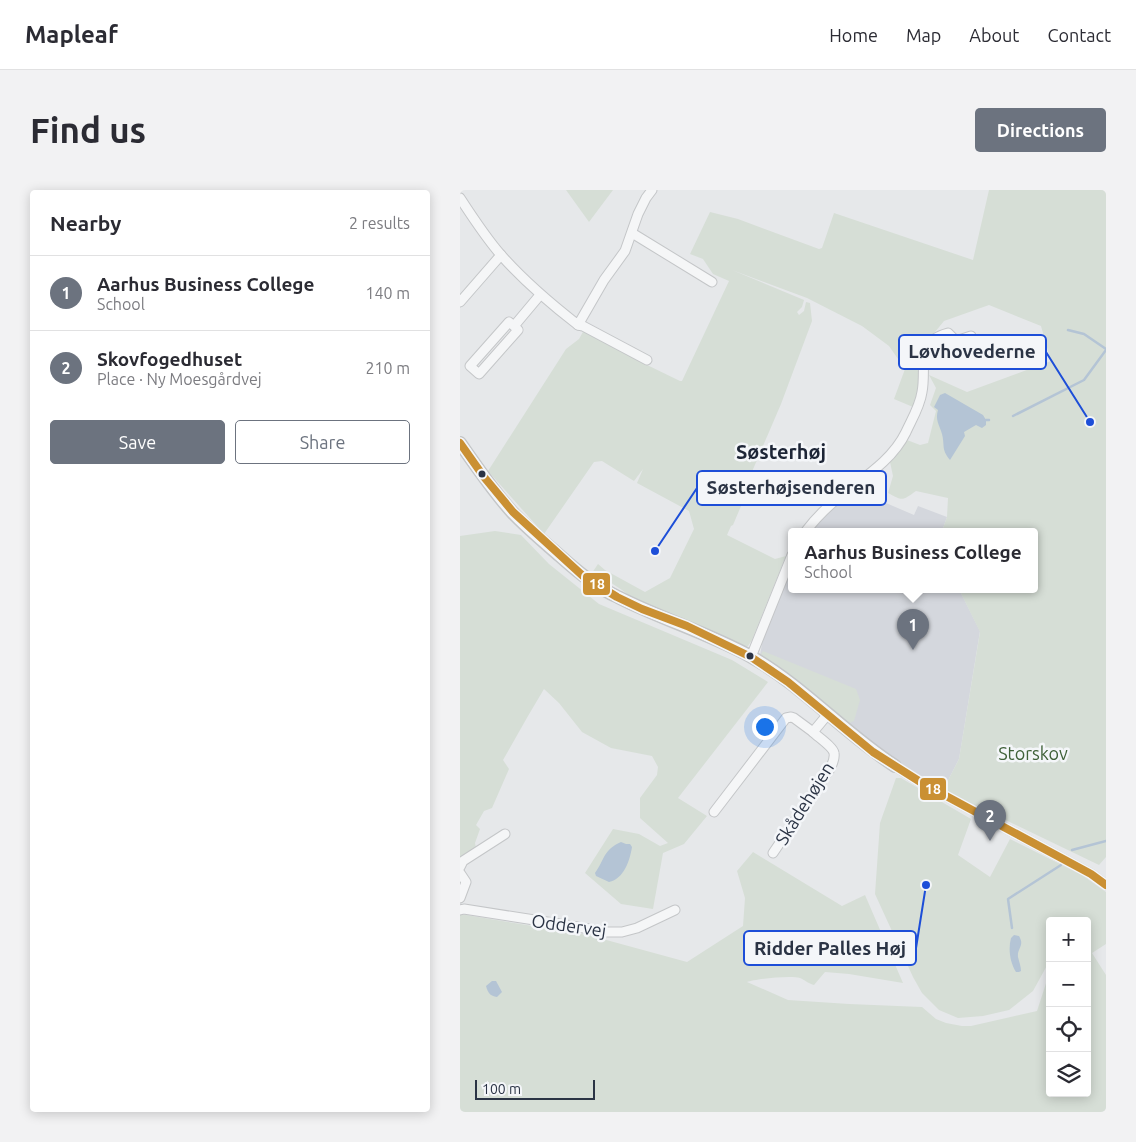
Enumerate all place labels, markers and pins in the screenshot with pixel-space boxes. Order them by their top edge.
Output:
callout: Løvhovederne [899,335,1046,369]
unlabelled marker [477,469,487,479]
callout: Søsterhøjsenderen [697,471,886,505]
pin: 1 [897,609,929,650]
unlabelled marker [745,651,755,661]
pin: 2 [974,800,1006,841]
callout: Ridder Palles Høj [744,931,916,965]

